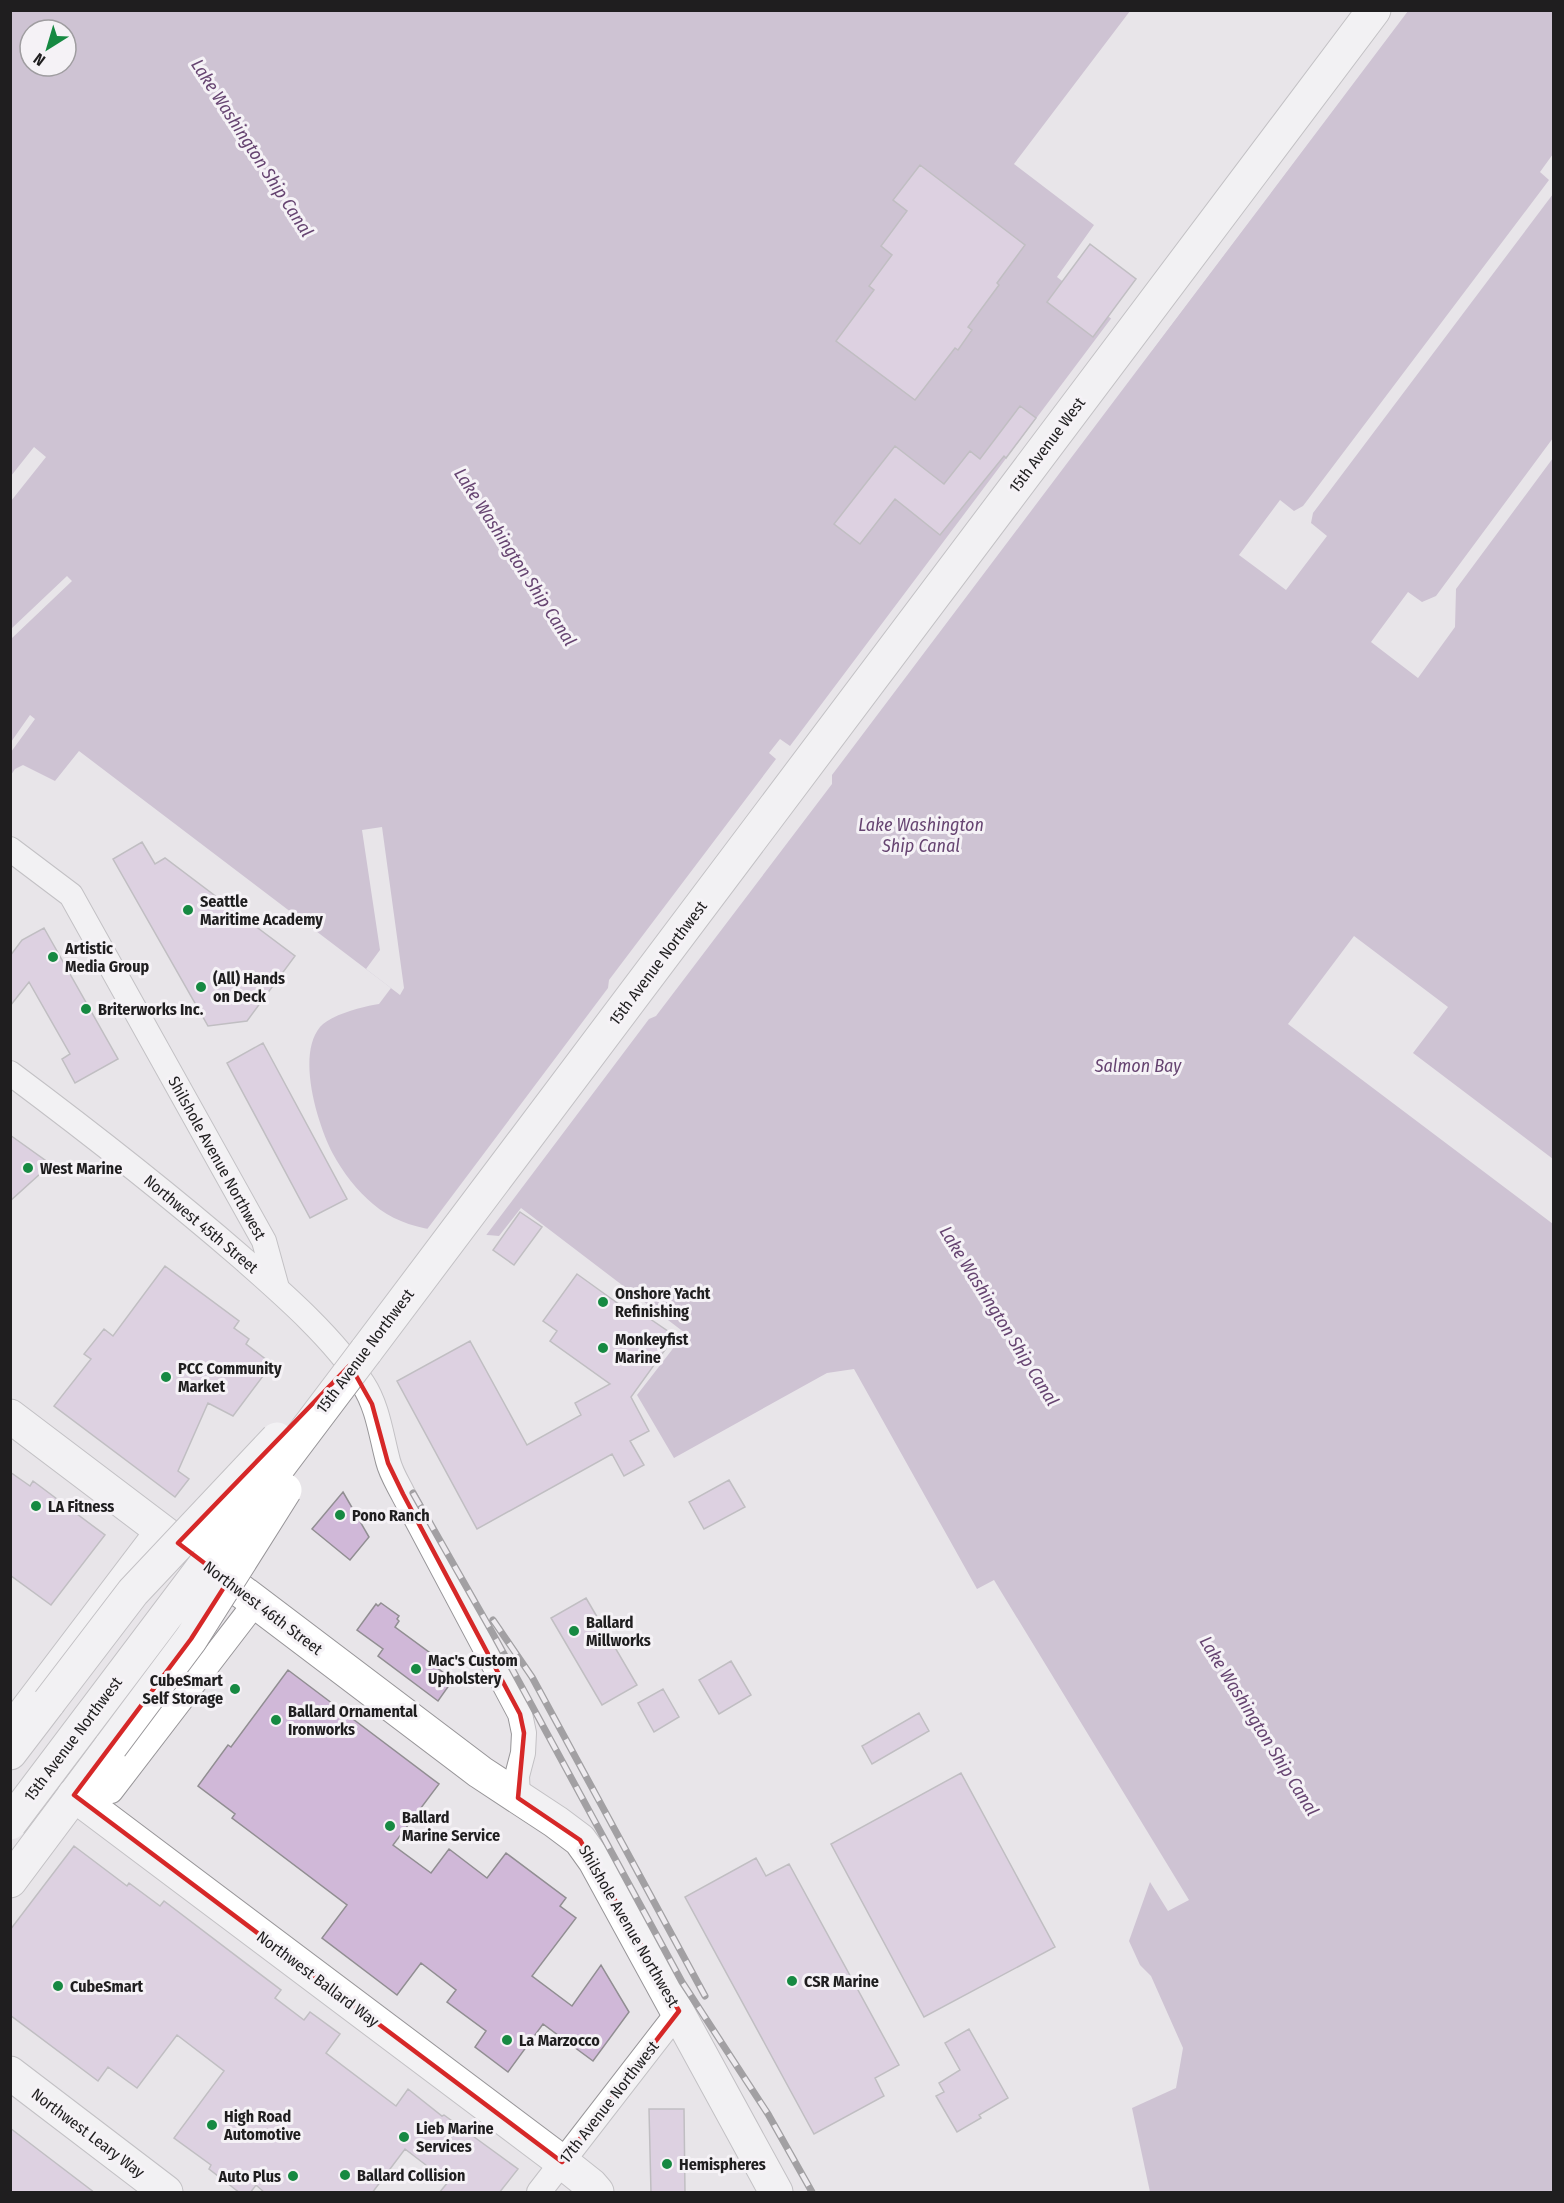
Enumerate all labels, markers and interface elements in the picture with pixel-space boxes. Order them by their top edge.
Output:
north arrow [18,18,78,78]
text: N [30,49,49,70]
water label: Lake Washington Ship Canal [186,55,318,241]
street label: 15th Avenue West [1005,393,1090,496]
water label: Lake Washington Ship Canal [449,464,581,650]
water label: Lake Washington Ship Canal [858,814,984,857]
place label: Seattle Maritime Academy [200,892,323,929]
street label: 15th Avenue Northwest [605,897,711,1029]
marker: Seattle Maritime Academy [181,903,195,917]
place label: Artistic Media Group [64,939,149,976]
marker: Artistic Media Group [46,950,60,964]
place label: (All) Hands on Deck [213,969,285,1006]
marker: (All) Hands on Deck [194,980,208,994]
place label: Briterworks Inc. [98,1000,204,1019]
marker: Briterworks Inc. [79,1002,93,1016]
water label: Salmon Bay [1094,1055,1182,1077]
street label: Shilshole Avenue Northwest [164,1073,270,1244]
place label: West Marine [40,1159,122,1178]
marker: West Marine [21,1161,35,1175]
street label: Northwest 45th Street [140,1171,263,1278]
water label: Lake Washington Ship Canal [935,1222,1064,1410]
place label: Onshore Yacht Refinishing [615,1284,711,1321]
street label: 15th Avenue Northwest [312,1285,418,1417]
marker: Onshore Yacht Refinishing [596,1295,610,1309]
place label: Monkeyfist Marine [615,1330,689,1367]
marker: Monkeyfist Marine [596,1341,610,1355]
place label: PCC Community Market [178,1359,282,1396]
marker: PCC Community Market [159,1370,173,1384]
place label: LA Fitness [48,1497,114,1516]
marker: LA Fitness [29,1499,43,1513]
place label: Pono Ranch [352,1506,430,1525]
marker: Pono Ranch [333,1508,347,1522]
street label: Northwest 46th Street [200,1557,327,1659]
place label: Ballard Millworks [586,1613,651,1650]
marker: Ballard Millworks [567,1624,581,1638]
water label: Lake Washington Ship Canal [1195,1632,1324,1820]
place label: Mac's Custom Upholstery [428,1651,518,1688]
marker: Mac's Custom Upholstery [409,1662,423,1676]
place label: CubeSmart Self Storage [143,1671,223,1708]
street label: 15th Avenue Northwest [20,1673,126,1805]
marker: CubeSmart Self Storage [228,1682,242,1696]
place label: Ballard Ornamental Ironworks [288,1702,418,1739]
marker: Ballard Ornamental Ironworks [269,1713,283,1727]
place label: Ballard Marine Service [402,1808,500,1845]
marker: Ballard Marine Service [383,1819,397,1833]
street label: Shilshole Avenue Northwest [575,1842,684,2011]
street label: Northwest Ballard Way [253,1927,383,2032]
place label: CSR Marine [804,1972,879,1991]
marker: CSR Marine [785,1974,799,1988]
place label: CubeSmart [70,1977,144,1996]
marker: CubeSmart [51,1979,65,1993]
place label: La Marzocco [519,2031,600,2050]
marker: La Marzocco [500,2033,514,2047]
street label: 17th Avenue Northwest [555,2037,663,2167]
street label: Northwest Leary Way [28,2084,149,2182]
place label: High Road Automotive [223,2107,301,2144]
marker: High Road Automotive [205,2118,219,2132]
place label: Lieb Marine Services [416,2119,494,2156]
marker: Lieb Marine Services [397,2130,411,2144]
place label: Hemispheres [679,2155,766,2174]
marker: Hemispheres [660,2157,674,2171]
place label: Ballard Collision [357,2166,465,2185]
place label: Auto Plus [218,2167,281,2186]
marker: Ballard Collision [338,2168,352,2182]
marker: Auto Plus [286,2169,300,2183]

